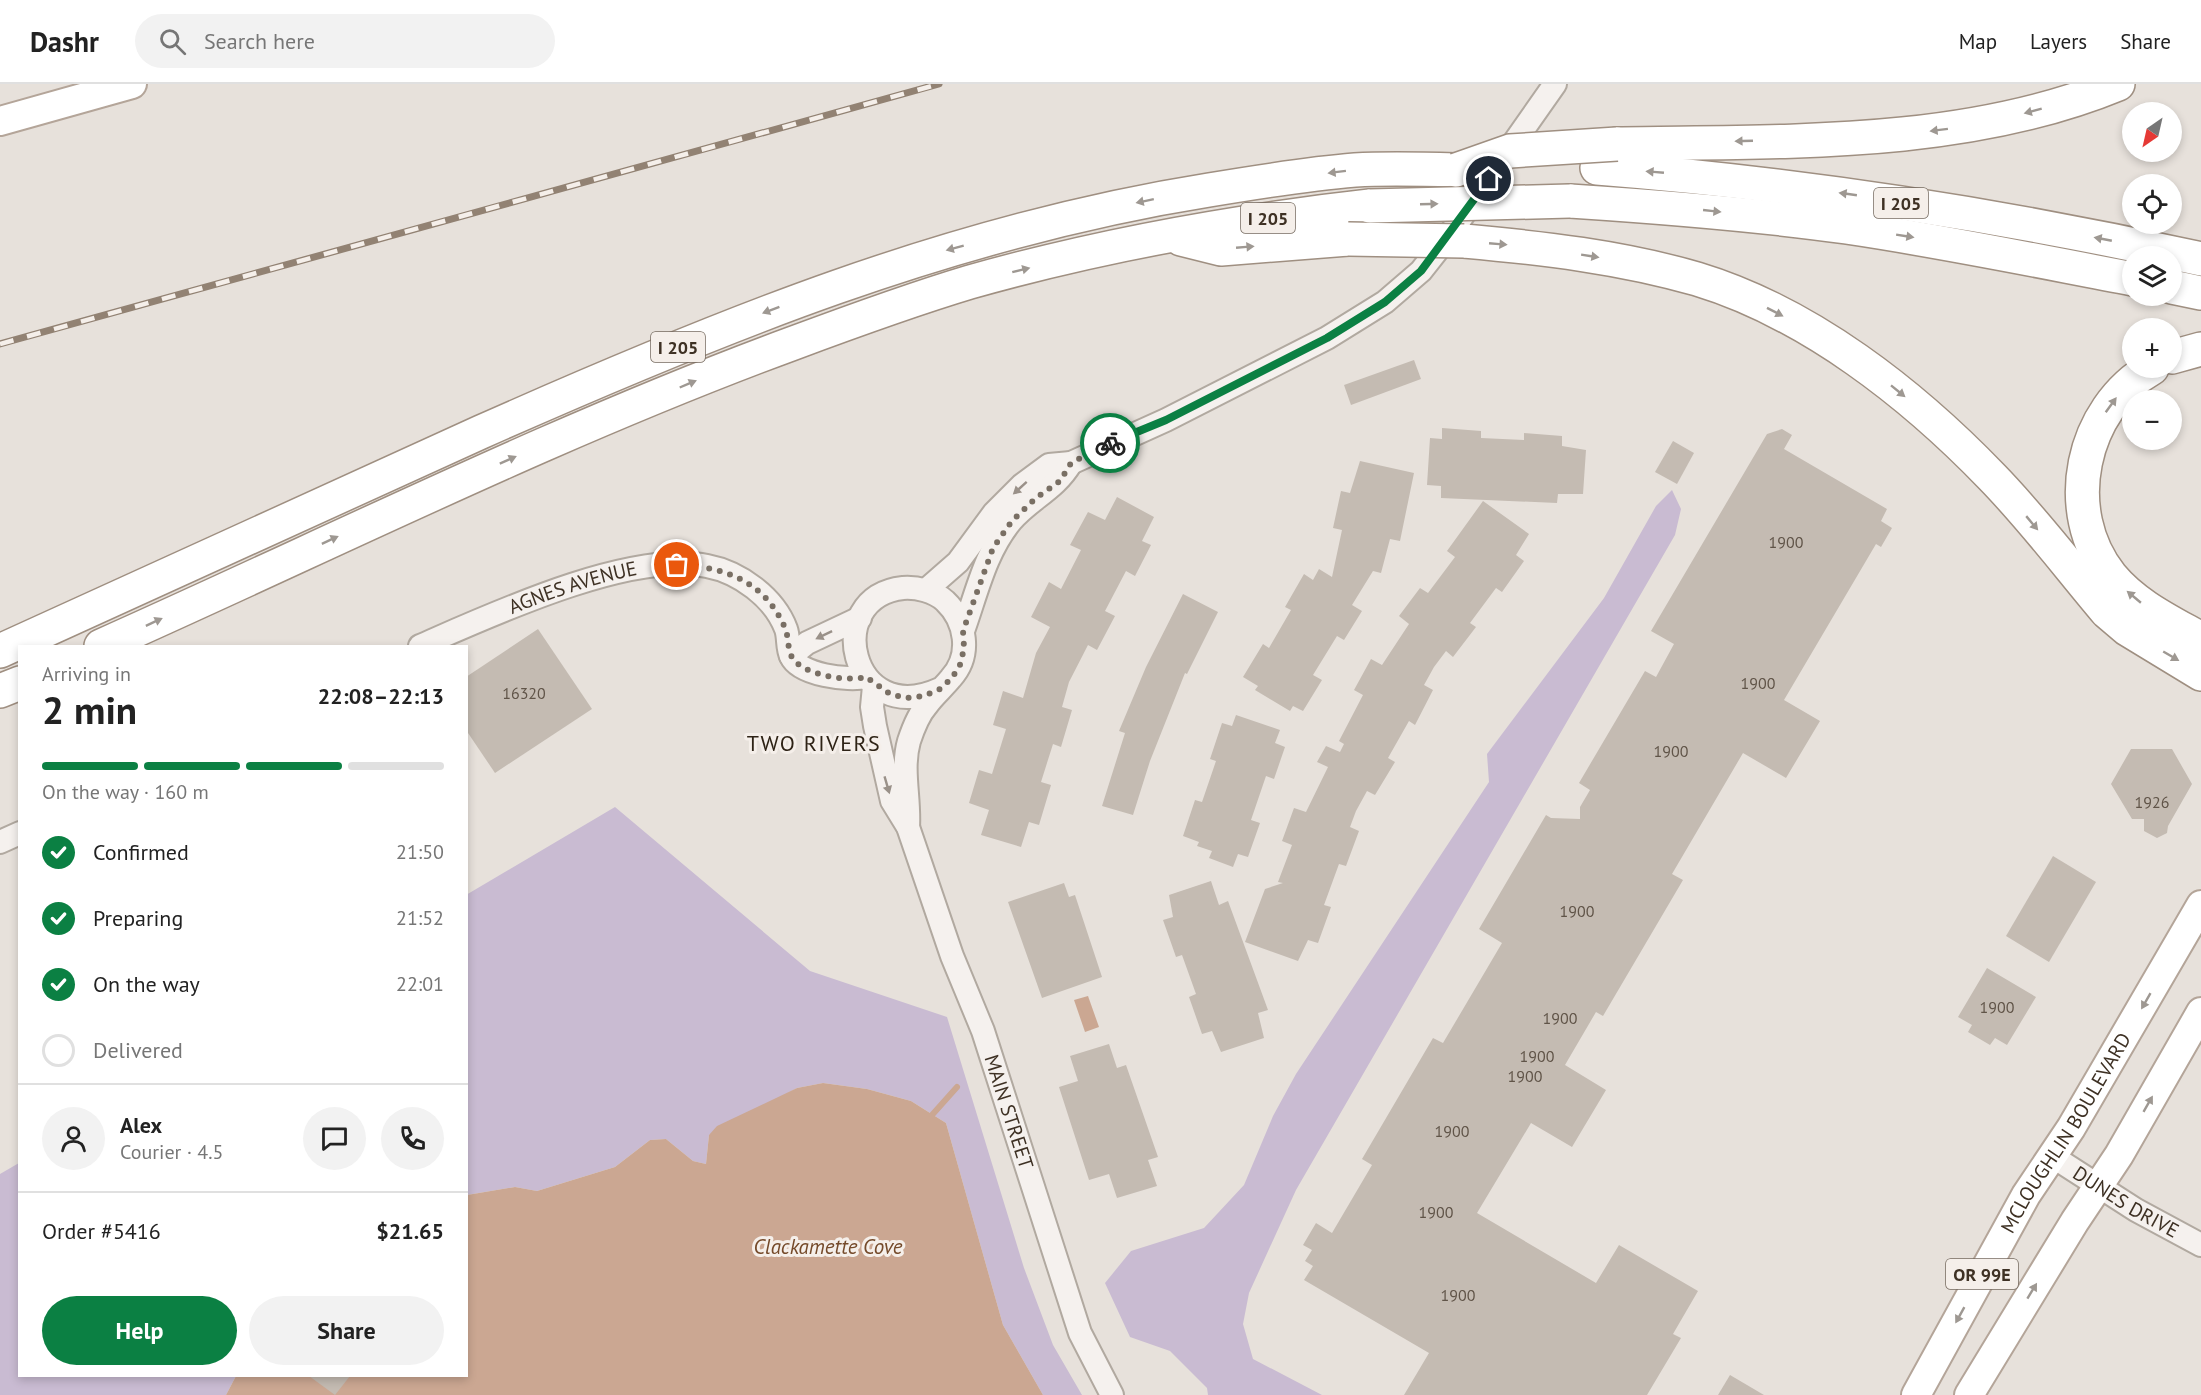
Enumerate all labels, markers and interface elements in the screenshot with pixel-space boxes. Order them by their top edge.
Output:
search box [135,14,555,68]
text: Dashr [30,23,99,60]
icon: search [156,25,189,58]
text: Search here [204,27,315,55]
text: Map [1959,28,1997,55]
text: Layers [2030,28,2087,55]
text: Share [2120,28,2171,55]
north arrow [2122,102,2182,162]
map controls [2122,102,2182,450]
one-way arrow [2024,107,2042,117]
one-way arrow [1929,125,1948,135]
one-way arrow [1735,137,1754,146]
pin [1463,153,1514,204]
icon: home [1472,162,1505,195]
one-way arrow [1328,167,1347,177]
one-way arrow [1645,167,1664,177]
button: locate [2122,174,2182,234]
road number: I 205 [1874,188,1928,218]
one-way arrow [1839,190,1858,199]
one-way arrow [1135,196,1154,206]
one-way arrow [1419,199,1438,208]
road number: I 205 [1241,203,1295,233]
one-way arrow [1702,206,1721,216]
one-way arrow [1896,232,1915,241]
one-way arrow [2093,234,2112,243]
one-way arrow [1488,239,1507,249]
one-way arrow [1236,242,1255,252]
one-way arrow [946,244,964,253]
button: layers [2122,246,2182,306]
one-way arrow [1580,252,1599,261]
one-way arrow [1012,265,1031,274]
one-way arrow [762,306,780,316]
one-way arrow [1767,308,1784,317]
button: + [2122,318,2182,378]
road number: I 205 [651,332,705,362]
one-way arrow [679,379,697,388]
one-way arrow [1890,384,1906,397]
button: − [2122,390,2182,450]
one-way arrow [2105,398,2117,414]
courier [1080,413,1140,473]
icon: bike [1094,427,1127,460]
one-way arrow [500,455,518,465]
one-way arrow [1013,481,1028,494]
one-way arrow [2025,515,2038,531]
house number: 1900 [1769,532,1804,552]
one-way arrow [322,535,339,544]
pin [651,539,702,590]
icon: bag [660,548,693,581]
street label: AGNES AVENUE [505,555,639,620]
one-way arrow [2126,591,2142,604]
one-way arrow [145,618,162,627]
one-way arrow [815,630,832,639]
one-way arrow [2163,651,2179,662]
text: Arriving in [42,661,131,687]
house number: 1900 [1741,673,1776,693]
text: 22:08–22:13 [318,682,444,710]
house number: 16320 [502,683,546,703]
text: 2 min [42,684,137,735]
district label: TWO RIVERS [747,729,881,757]
house number: 1900 [1654,741,1689,761]
one-way arrow [883,776,892,794]
text: On the way · 160 m [42,779,209,805]
house number: 1926 [2135,792,2169,812]
icon: check [42,836,75,869]
text: Confirmed [93,838,189,866]
text: 21:50 [396,839,444,865]
house number: 1900 [1560,901,1595,921]
icon: check [42,902,75,935]
text: Preparing [93,904,183,932]
text: 21:52 [396,905,444,931]
icon: check [42,968,75,1001]
text: On the way [93,970,200,998]
text: 22:01 [396,971,444,997]
one-way arrow [2140,993,2151,1009]
house number: 1900 [1980,997,2015,1017]
house number: 1900 [1543,1008,1578,1028]
street label: MCLOUGHLIN BOULEVARD [1995,1028,2137,1238]
text: Delivered [93,1036,183,1064]
house number: 1900 [1520,1046,1555,1066]
street label: MAIN STREET [978,1051,1039,1172]
house number: 1900 [1508,1066,1543,1086]
one-way arrow [2143,1095,2153,1112]
button: person [42,1107,105,1170]
button: chat [303,1107,366,1170]
button: phone [381,1107,444,1170]
text: Alex [120,1111,162,1139]
house number: 1900 [1435,1121,1470,1141]
text: Courier · 4.5 [120,1139,223,1165]
street label: DUNES DRIVE [2068,1160,2183,1244]
house number: 1900 [1419,1202,1454,1222]
text: Order #5416 [42,1217,161,1245]
text: $21.65 [376,1217,444,1245]
water label: Clackamette Cove [754,1233,903,1260]
road number: OR 99E [1946,1259,2018,1289]
one-way arrow [2027,1283,2038,1299]
house number: 1900 [1441,1285,1476,1305]
button: Help [42,1296,237,1365]
button: Share [249,1296,444,1365]
one-way arrow [1955,1307,1965,1324]

